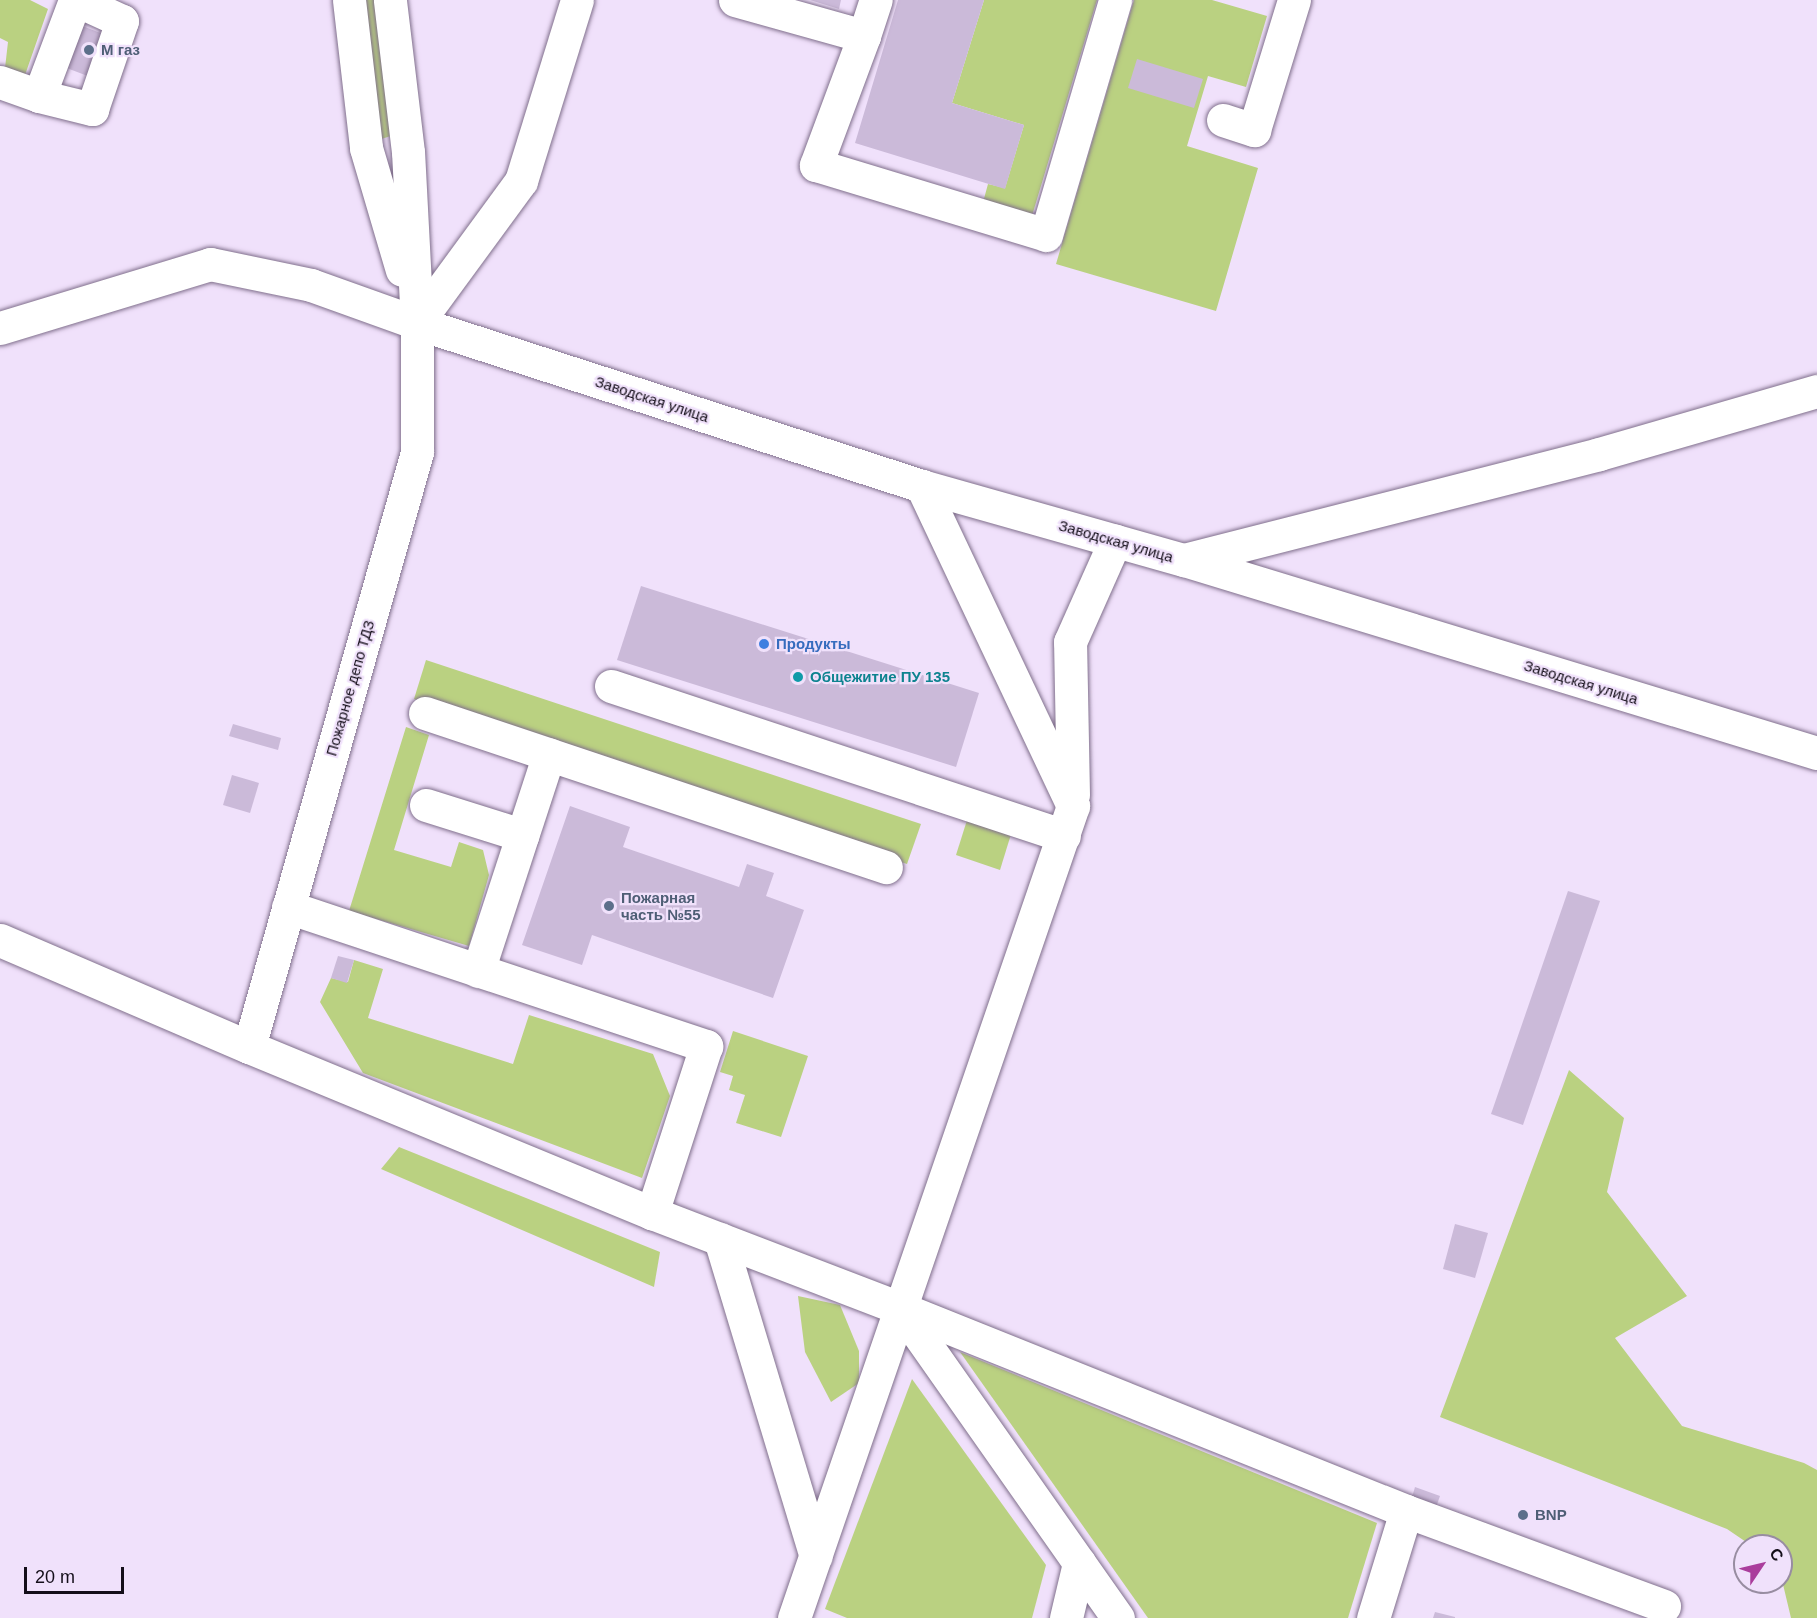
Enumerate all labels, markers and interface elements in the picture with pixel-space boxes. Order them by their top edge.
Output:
place label: М газ [101,41,140,59]
marker: М газ [82,43,96,57]
street label: Заводская улица [593,372,711,426]
street label: Заводская улица [1057,516,1175,566]
street label: Пожарное депо ТДЗ [322,618,378,758]
place label: Продукты [776,635,851,653]
marker: Продукты [757,637,771,651]
street label: Заводская улица [1522,656,1640,708]
place label: Общежитие ПУ 135 [810,668,950,686]
marker: Общежитие ПУ 135 [791,670,805,684]
place label: Пожарная часть №55 [621,888,701,923]
marker: Пожарная часть №55 [602,899,616,913]
place label: BNP [1535,1506,1567,1524]
marker: BNP [1516,1508,1530,1522]
north arrow [1733,1534,1793,1594]
text: С [1766,1545,1787,1564]
scale bar [27,1555,128,1593]
text: 20 m [35,1567,75,1587]

